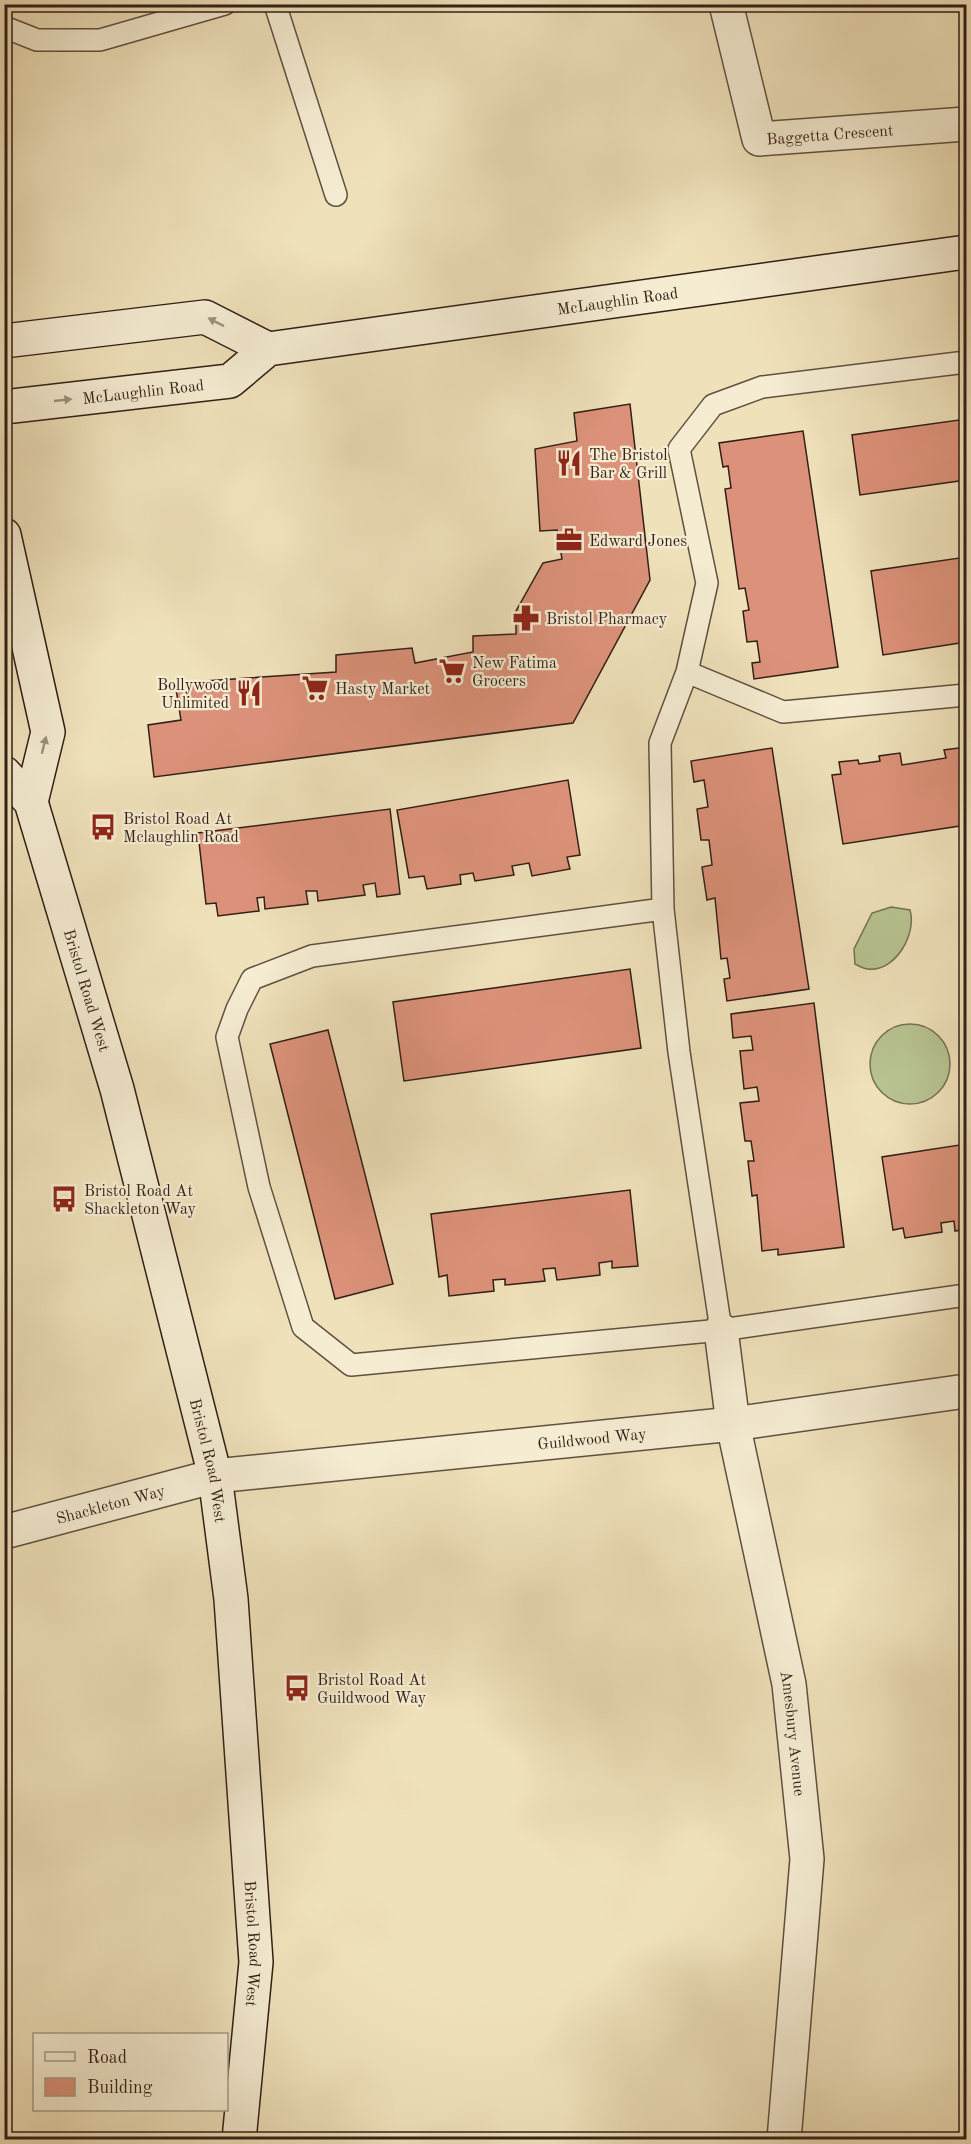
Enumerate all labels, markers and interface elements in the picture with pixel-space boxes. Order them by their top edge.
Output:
street label: Baggetta Crescent [766,123,895,148]
street label: McLaughlin Road [556,286,679,319]
one-way arrow [207,318,224,327]
street label: McLaughlin Road [82,378,205,408]
one-way arrow [53,395,72,405]
restaurant icon: The Bristol Bar & Grill [554,448,584,478]
place label: The Bristol Bar & Grill [589,448,668,482]
office icon: Edward Jones [554,525,584,555]
place label: Edward Jones [589,534,687,550]
pharmacy icon: Bristol Pharmacy [511,603,541,633]
place label: Bristol Pharmacy [546,612,668,628]
supermarket icon: New Fatima Grocers [437,656,467,686]
place label: New Fatima Grocers [472,656,557,690]
supermarket icon: Hasty Market [300,673,330,703]
place label: Bollywood Unlimited [157,678,229,712]
restaurant icon: Bollywood Unlimited [234,678,264,708]
place label: Hasty Market [335,682,431,698]
one-way arrow [40,736,50,755]
bus stop icon: Bristol Road At Mclaughlin Road [88,812,118,842]
place label: Bristol Road At Mclaughlin Road [123,812,239,846]
street label: Bristol Road West [60,928,111,1054]
bus stop icon: Bristol Road At Shackleton Way [49,1184,79,1214]
place label: Bristol Road At Shackleton Way [84,1184,197,1218]
street label: Bristol Road West [186,1397,227,1524]
street label: Guildwood Way [537,1427,648,1454]
street label: Shackleton Way [55,1483,168,1528]
street label: Amesbury Avenue [776,1669,806,1797]
bus stop icon: Bristol Road At Guildwood Way [282,1673,312,1703]
place label: Bristol Road At Guildwood Way [317,1673,427,1707]
street label: Bristol Road West [240,1880,262,2008]
legend [33,2033,228,2111]
text: Road [87,2049,127,2067]
text: Building [87,2079,153,2097]

